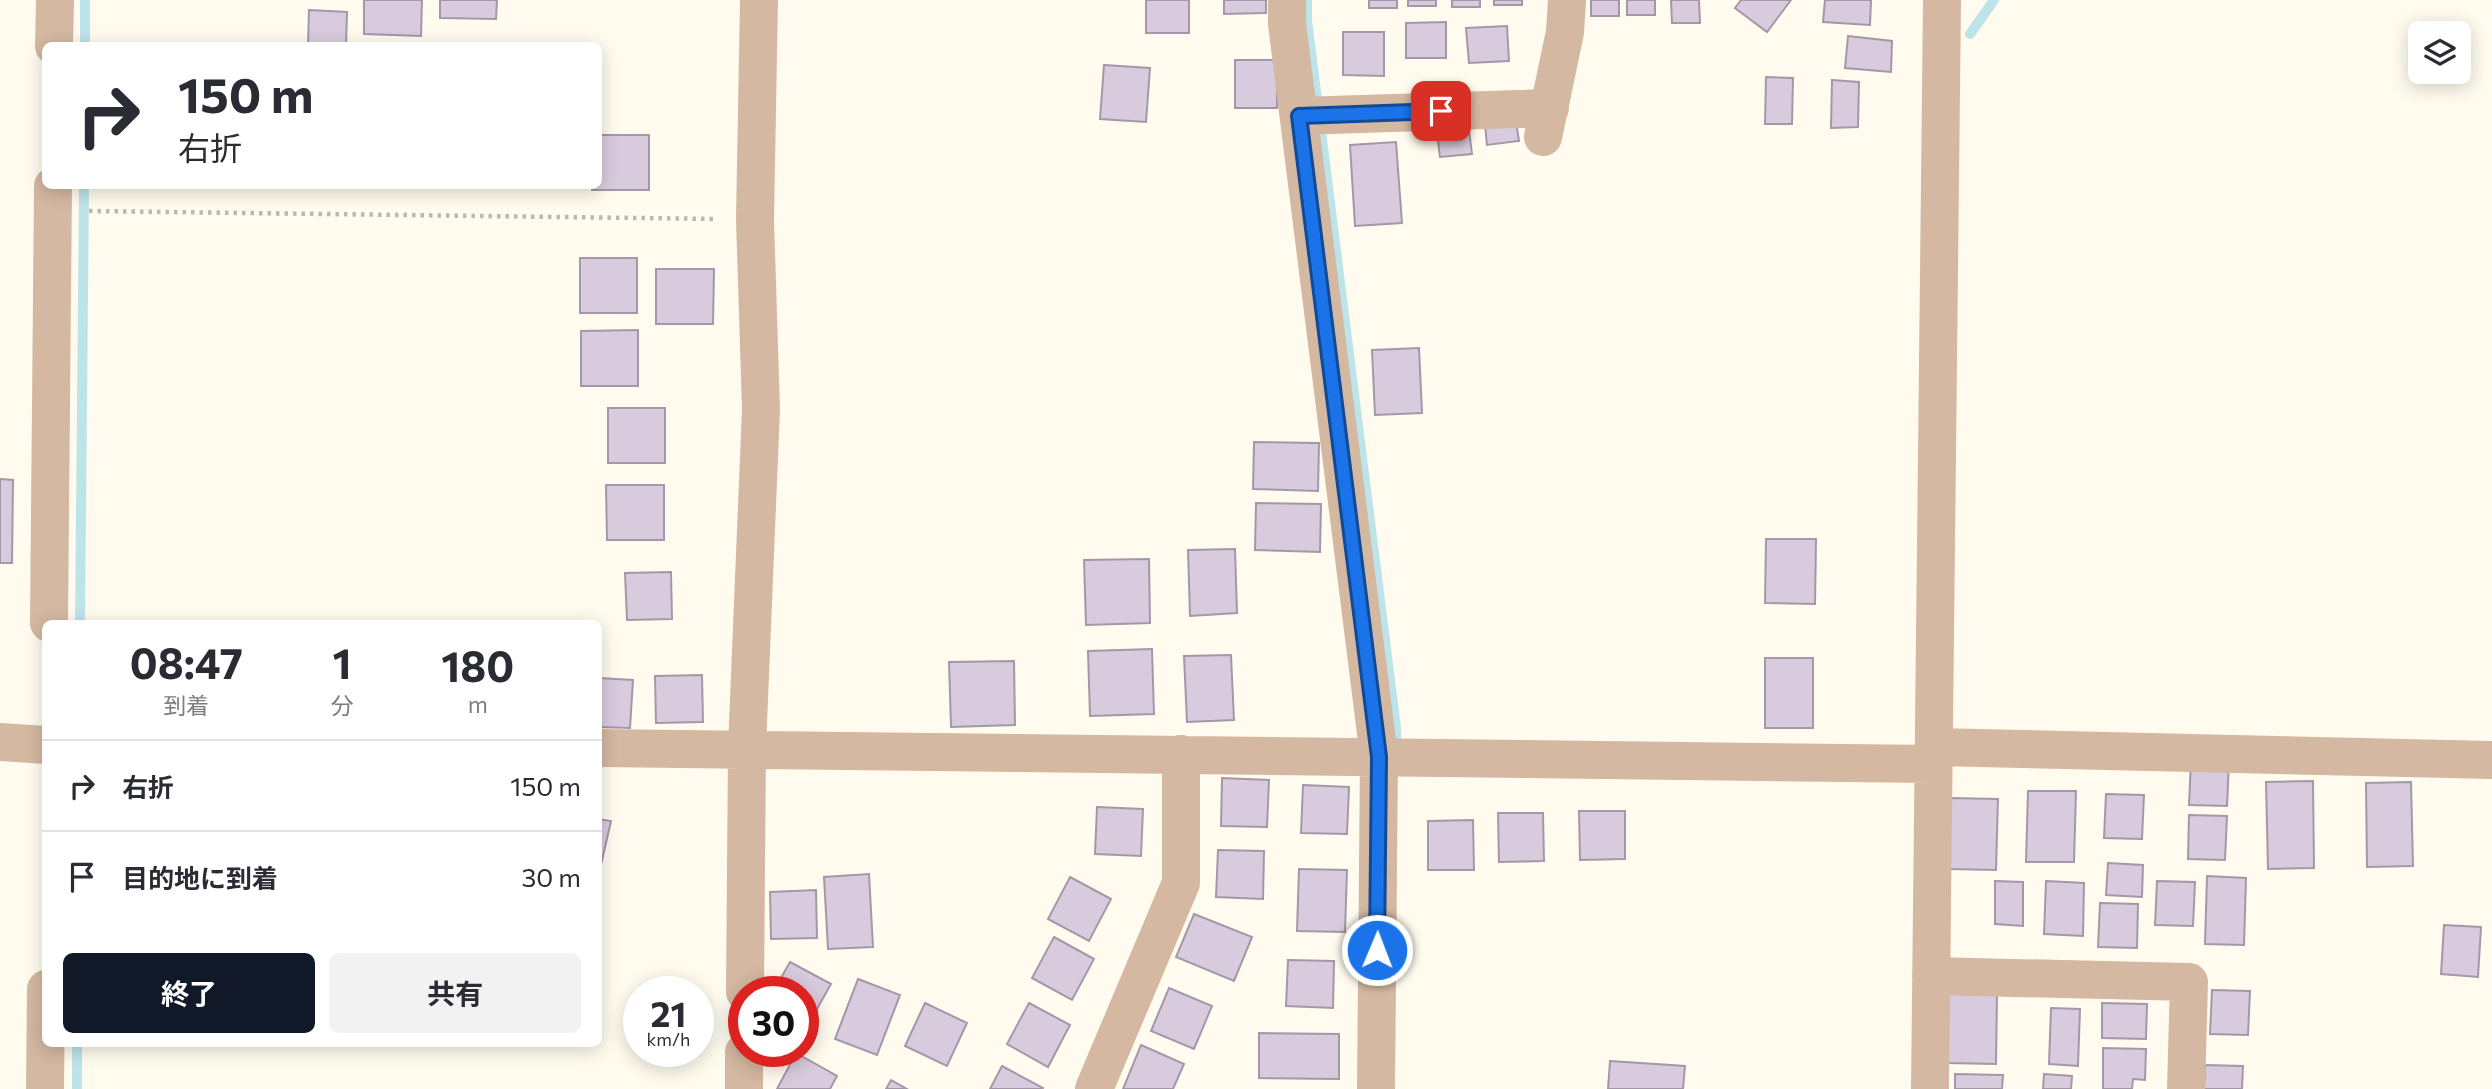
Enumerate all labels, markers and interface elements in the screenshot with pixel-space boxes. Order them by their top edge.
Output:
map controls [2408,21,2471,84]
button: layers [2408,21,2471,84]
text: 150 m [178,63,313,123]
icon: right [63,70,154,161]
pin [1411,81,1471,141]
icon: arrive [1422,92,1460,130]
text: 右折 [178,127,242,167]
text: 08:47 [130,636,243,688]
text: 1 [333,636,352,688]
text: 180 [441,639,514,691]
text: m [468,690,488,718]
text: 到着 [163,691,209,719]
text: 分 [331,691,354,719]
icon: right [63,767,101,805]
text: 150 m [510,770,581,801]
text: 右折 [122,771,174,802]
icon: arrive [63,858,101,896]
text: 30 m [522,861,581,892]
text: 目的地に到着 [122,862,278,893]
position arrow [1340,913,1414,987]
button: 終了 [63,953,315,1033]
button: 共有 [329,953,581,1033]
speed limit sign: 30 [728,976,819,1067]
text: 21 [651,991,686,1034]
text: km/h [647,1028,690,1050]

